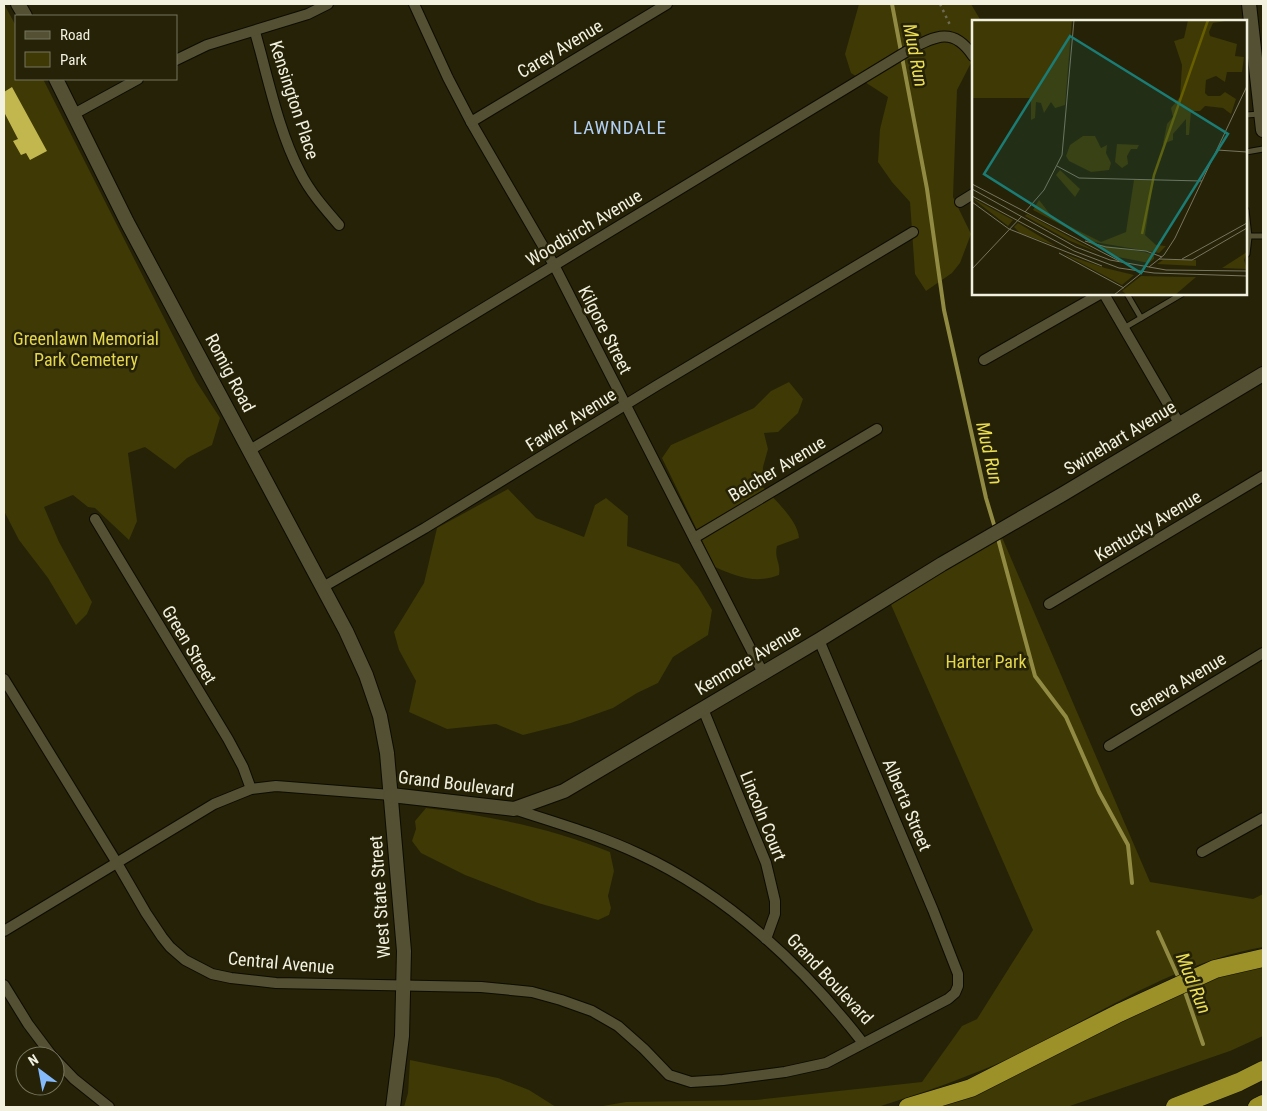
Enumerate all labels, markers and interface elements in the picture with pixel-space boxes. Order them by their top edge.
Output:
legend [15,15,178,80]
street label: Carey Avenue [513,15,606,82]
inset map [972,20,1247,295]
water label: Mud Run [898,22,933,89]
text: Road [60,26,90,44]
street label: Kensington Place [265,38,323,162]
text: Park [60,51,87,69]
district label: LAWNDALE [573,116,667,139]
street label: Woodbirch Avenue [522,185,646,270]
street label: Kilgore Street [574,282,637,377]
park label: Greenlawn Memorial Park Cemetery [13,328,159,370]
street label: Romig Road [201,330,260,415]
street label: Fawler Avenue [522,383,620,456]
street label: Swinehart Avenue [1060,396,1180,479]
water label: Mud Run [971,419,1008,487]
street label: Belcher Avenue [724,431,829,506]
street label: Kentucky Avenue [1091,485,1205,566]
street label: Green Street [158,602,221,688]
street label: Kenmore Avenue [691,620,804,699]
street label: Geneva Avenue [1126,648,1230,721]
park label: Harter Park [945,651,1027,672]
street label: Alberta Street [879,756,936,854]
street label: Grand Boulevard [397,766,515,801]
street label: Lincoln Court [736,768,791,864]
street label: West State Street [365,835,394,959]
street label: Grand Boulevard [783,929,878,1028]
street label: Central Avenue [227,947,335,978]
water label: Mud Run [1171,949,1216,1017]
north arrow [15,1046,65,1096]
text: N [25,1051,41,1069]

